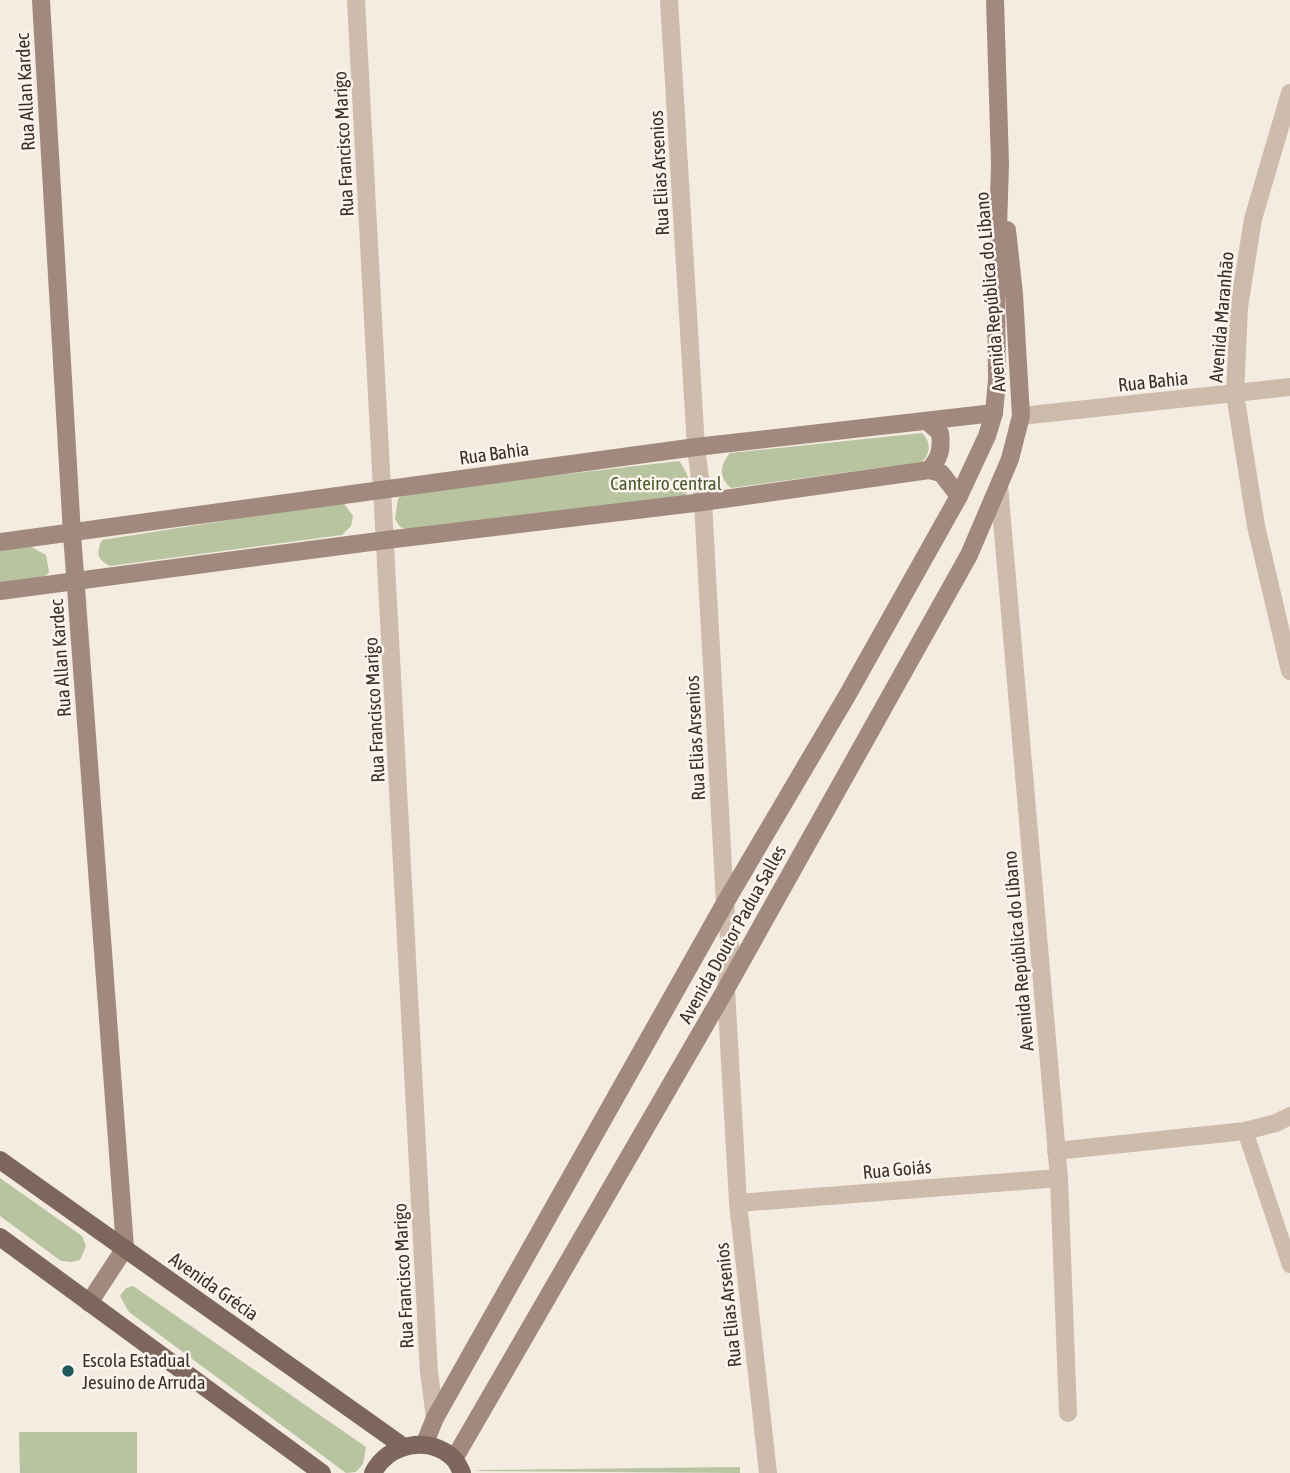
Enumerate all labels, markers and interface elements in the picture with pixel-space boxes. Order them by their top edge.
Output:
street label: Rua Allan Kardec [11,31,39,152]
street label: Rua Francisco Marigo [328,71,358,217]
street label: Rua Elias Arsenios [645,110,673,236]
street label: Avenida República do Libano [970,191,1010,393]
street label: Avenida Maranhão [1204,251,1238,383]
street label: Rua Bahia [1117,366,1189,396]
street label: Rua Bahia [458,437,530,469]
park label: Canteiro central [610,472,722,494]
street label: Rua Allan Kardec [45,597,75,718]
street label: Rua Francisco Marigo [359,637,389,783]
street label: Rua Elias Arsenios [681,675,709,801]
street label: Avenida Doutor Padua Salles [674,841,790,1027]
street label: Avenida República do Líbano [998,850,1038,1052]
street label: Rua Goiás [862,1155,933,1183]
street label: Rua Francisco Marigo [388,1203,418,1349]
street label: Rua Elias Arsenios [710,1241,745,1368]
street label: Avenida Grécia [165,1247,263,1325]
place label: Escola Estadual Jesuíno de Arruda [82,1349,205,1393]
marker: Escola Estadual Jesuíno de Arruda [60,1363,76,1379]

